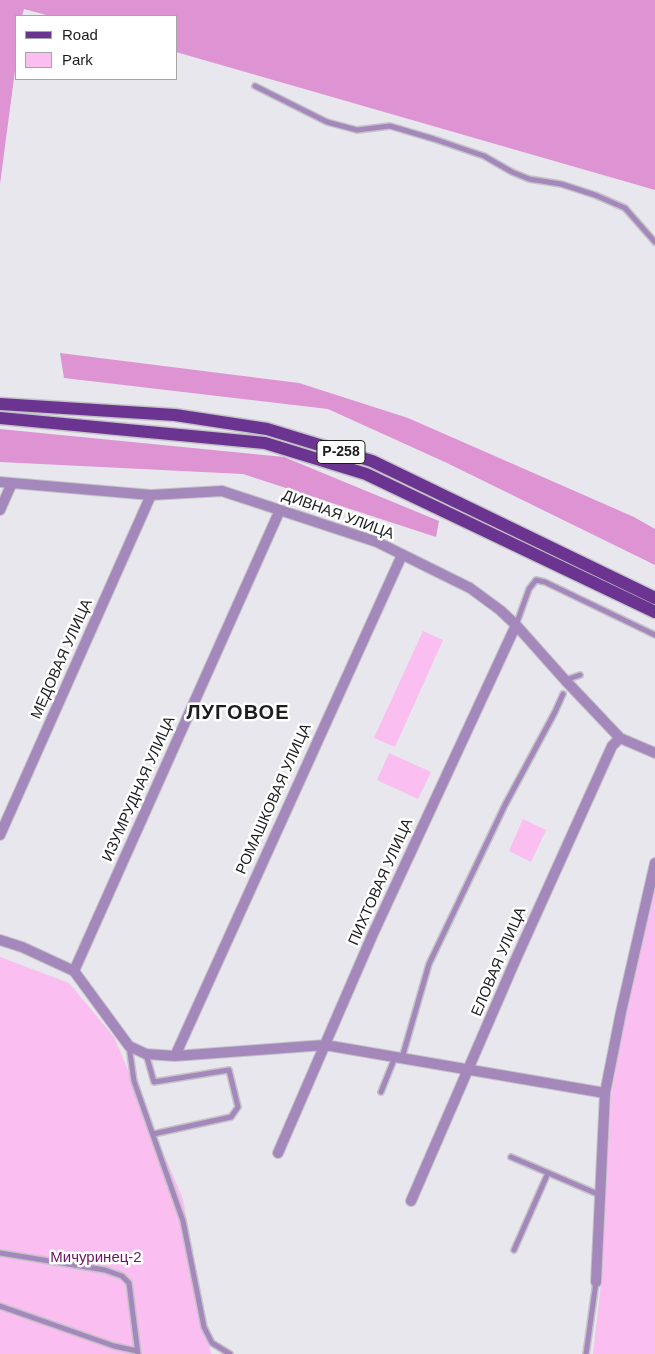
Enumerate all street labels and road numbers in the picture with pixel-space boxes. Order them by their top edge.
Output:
road number: Р-258 [317,441,365,464]
street label: ДИВНАЯ УЛИЦА [280,486,396,544]
street label: МЕДОВАЯ УЛИЦА [27,596,97,722]
street label: ИЗУМРУДНАЯ УЛИЦА [99,714,179,864]
street label: РОМАШКОВАЯ УЛИЦА [233,721,315,877]
street label: ПИХТОВАЯ УЛИЦА [345,816,417,948]
street label: ЕЛОВАЯ УЛИЦА [468,905,530,1019]

